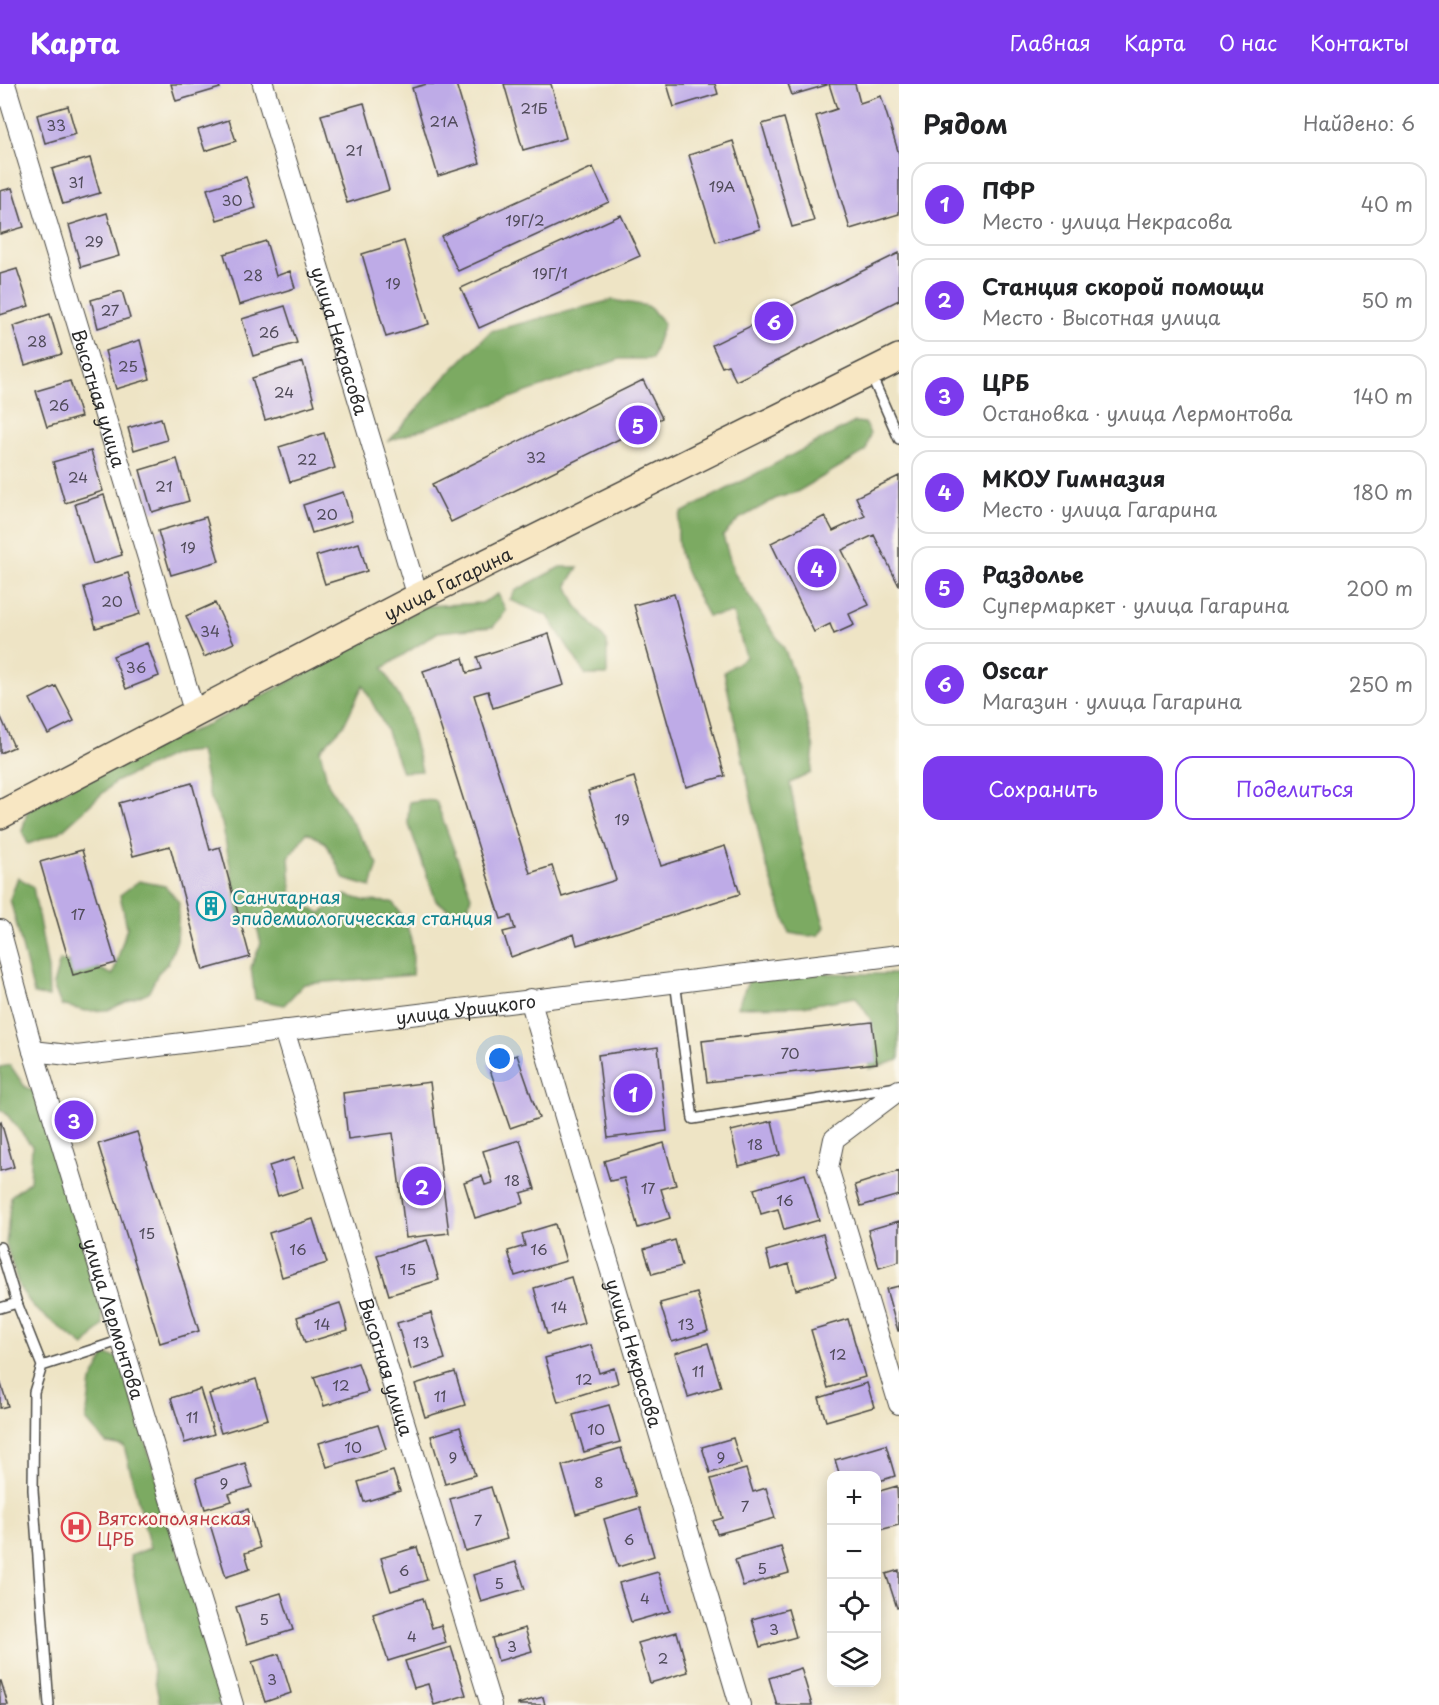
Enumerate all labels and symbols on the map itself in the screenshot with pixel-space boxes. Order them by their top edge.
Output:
house number: 21Б [520,96,548,119]
house number: 21А [430,109,458,132]
house number: 33 [46,113,66,136]
house number: 21 [345,138,363,161]
house number: 31 [68,170,84,193]
house number: 19А [709,174,735,197]
house number: 30 [222,188,242,211]
house number: 19Г/2 [505,208,545,231]
house number: 29 [84,229,104,252]
house number: 19Г/1 [532,261,568,284]
house number: 28 [243,263,263,286]
street label: улица Некрасова [305,263,376,419]
house number: 19 [385,271,401,294]
house number: 27 [101,298,120,321]
pin: 6 [754,298,794,344]
house number: 26 [259,320,279,343]
street label: Высотная улица [66,326,133,471]
house number: 28 [27,329,47,352]
house number: 25 [118,354,138,377]
house number: 24 [274,380,294,403]
house number: 26 [49,393,69,416]
pin: 5 [618,402,658,448]
house number: 32 [526,445,546,468]
house number: 22 [297,447,317,470]
house number: 24 [68,465,88,488]
house number: 21 [155,474,173,497]
house number: 20 [316,502,338,525]
house number: 19 [180,535,196,558]
street label: улица Гагарина [378,539,517,626]
pin: 4 [798,546,836,590]
house number: 20 [101,589,123,612]
house number: 34 [200,619,220,642]
house number: 36 [126,655,146,678]
house number: 19 [614,807,630,830]
place label: Санитарная эпидемиологическая станция [232,883,493,931]
building icon: Санитарная эпидемиологическая станция [195,890,227,922]
house number: 17 [71,902,85,925]
street label: улица Урицкого [394,986,537,1030]
house number: 70 [780,1041,800,1064]
your location [485,1044,514,1073]
pin: 1 [614,1070,652,1116]
pin: 3 [54,1098,94,1142]
house number: 18 [747,1132,763,1155]
pin: 2 [402,1164,442,1208]
house number: 18 [504,1168,520,1191]
house number: 17 [641,1176,655,1199]
house number: 16 [776,1188,794,1211]
house number: 15 [139,1221,155,1244]
street label: улица Лермонтова [77,1234,152,1403]
house number: 16 [289,1237,307,1260]
house number: 16 [530,1237,548,1260]
house number: 15 [400,1257,416,1280]
street label: улица Некрасова [600,1275,670,1431]
street label: Высотная улица [353,1294,421,1440]
house number: 14 [551,1295,567,1318]
house number: 14 [314,1312,330,1335]
house number: 13 [678,1312,694,1335]
house number: 13 [413,1330,429,1353]
house number: 12 [829,1342,847,1365]
house number: 11 [692,1359,704,1382]
house number: 12 [575,1367,593,1390]
house number: 12 [332,1373,350,1396]
house number: 11 [434,1384,446,1407]
house number: 11 [186,1405,198,1428]
house number: 10 [587,1417,605,1440]
house number: 10 [344,1435,362,1458]
house number: 9 [449,1445,457,1468]
house number: 9 [717,1445,725,1468]
house number: 8 [594,1470,604,1493]
house number: 9 [220,1471,228,1494]
house number: 7 [741,1494,750,1517]
place label: Вятскополянская ЦРБ [97,1504,251,1552]
house number: 7 [474,1508,483,1531]
hospital icon: Вятскополянская ЦРБ [60,1511,92,1543]
house number: 6 [624,1527,634,1550]
house number: 5 [757,1556,767,1579]
house number: 6 [399,1558,409,1581]
house number: 5 [494,1571,504,1594]
house number: 4 [640,1586,650,1609]
house number: 5 [259,1607,269,1630]
house number: 3 [769,1617,779,1640]
house number: 4 [407,1624,417,1647]
house number: 3 [507,1634,517,1657]
house number: 2 [658,1646,668,1669]
house number: 3 [267,1667,277,1690]

